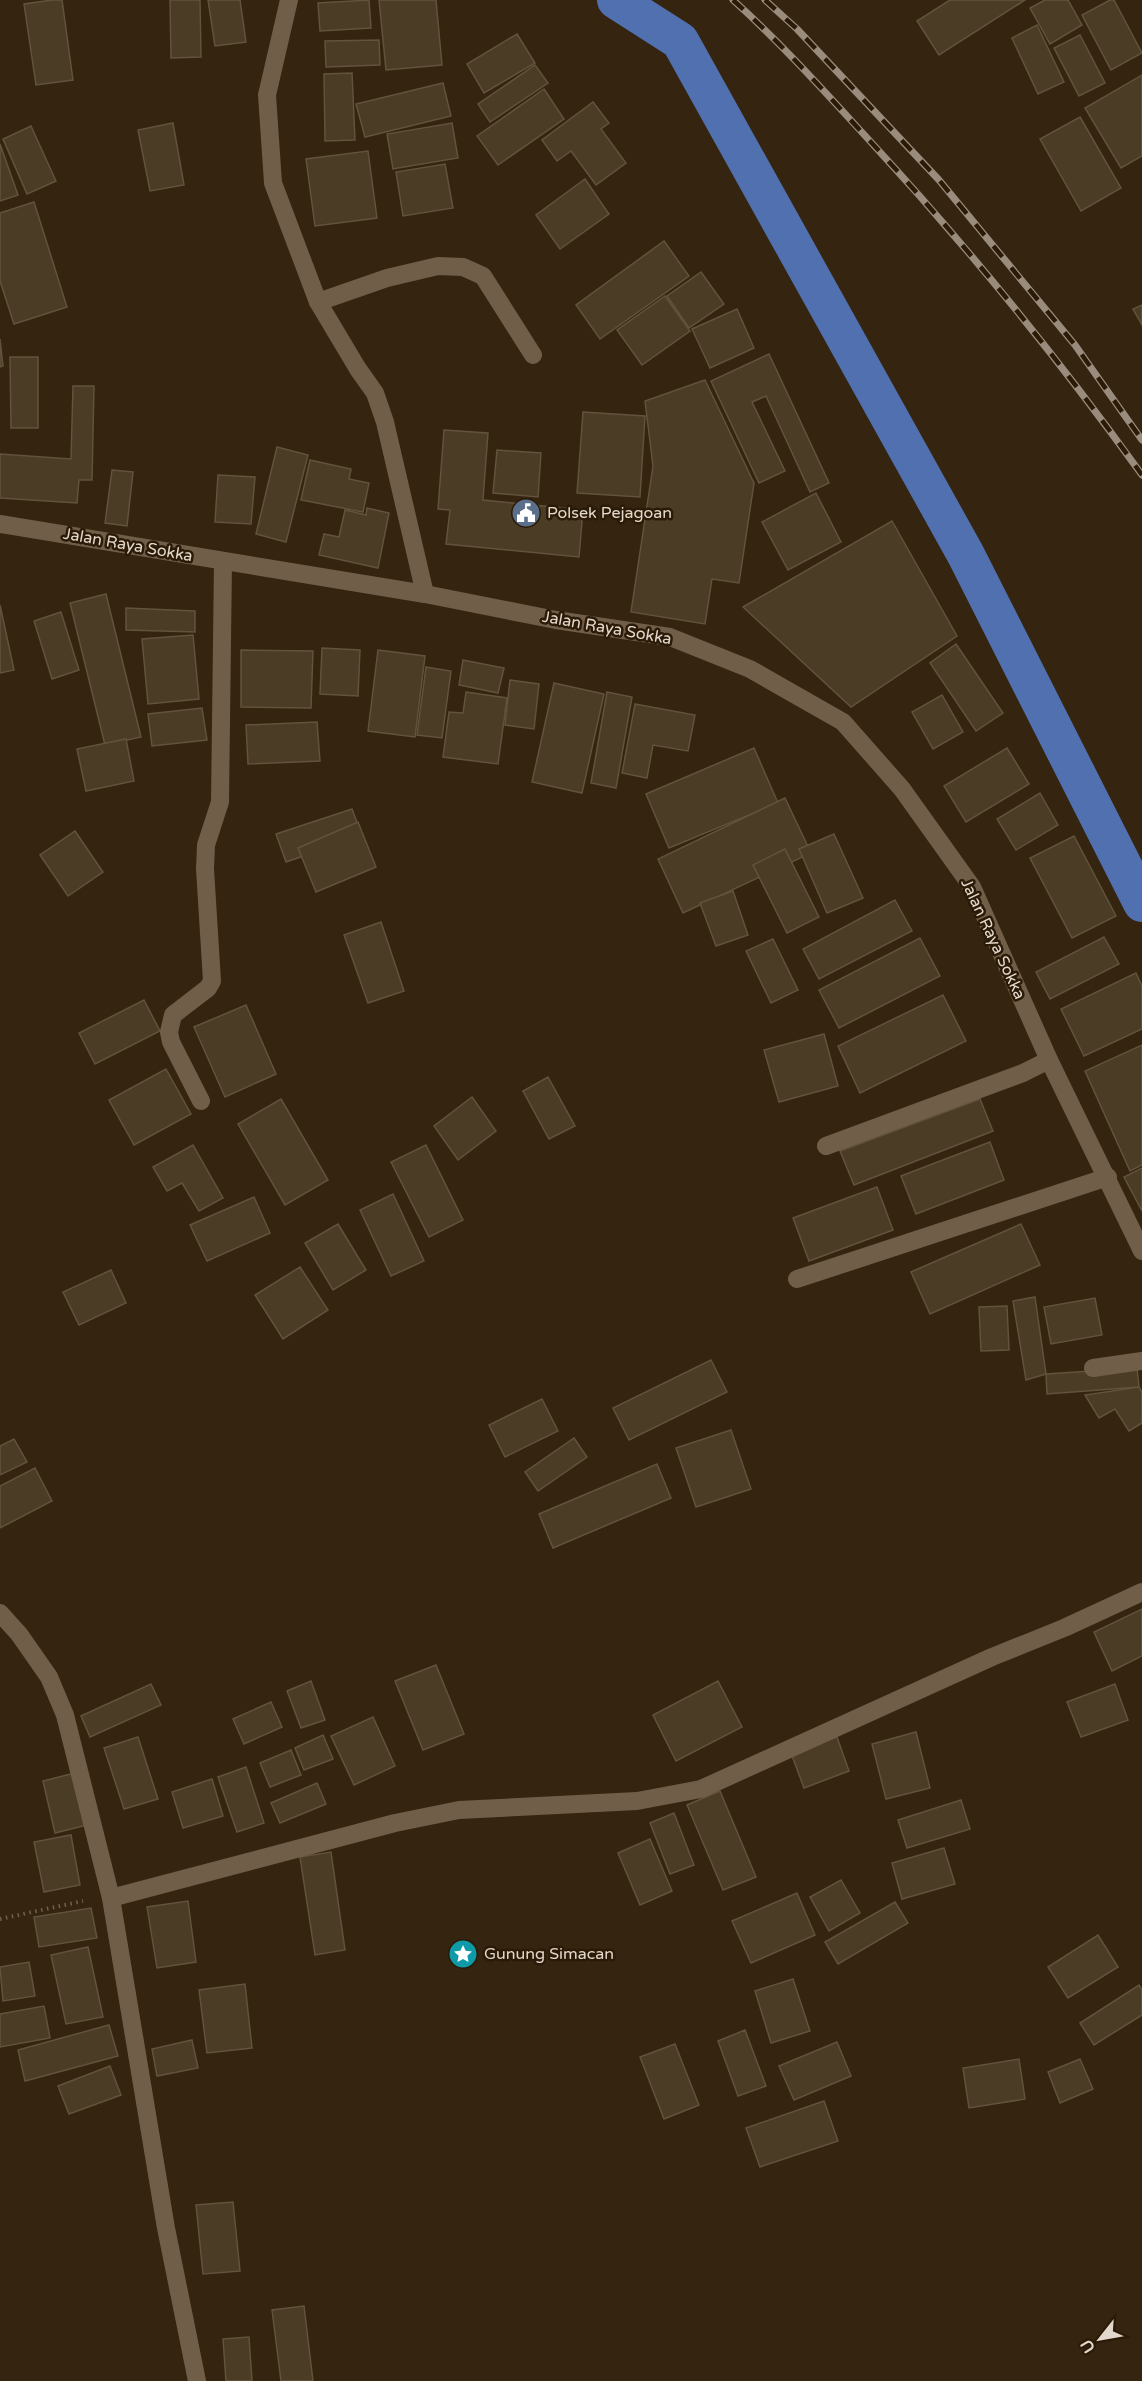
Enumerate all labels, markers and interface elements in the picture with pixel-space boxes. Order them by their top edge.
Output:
public building icon: Polsek Pejagoan [510,497,542,529]
place label: Polsek Pejagoan [547,503,672,523]
street label: Jalan Raya Sokka [62,524,194,566]
street label: Jalan Raya Sokka [541,607,673,649]
street label: Jalan Raya Sokka [956,875,1030,1003]
place icon: Gunung Simacan [447,1938,479,1970]
place label: Gunung Simacan [484,1944,614,1964]
north arrow [1070,2309,1130,2369]
text: U [1076,2336,1100,2357]

